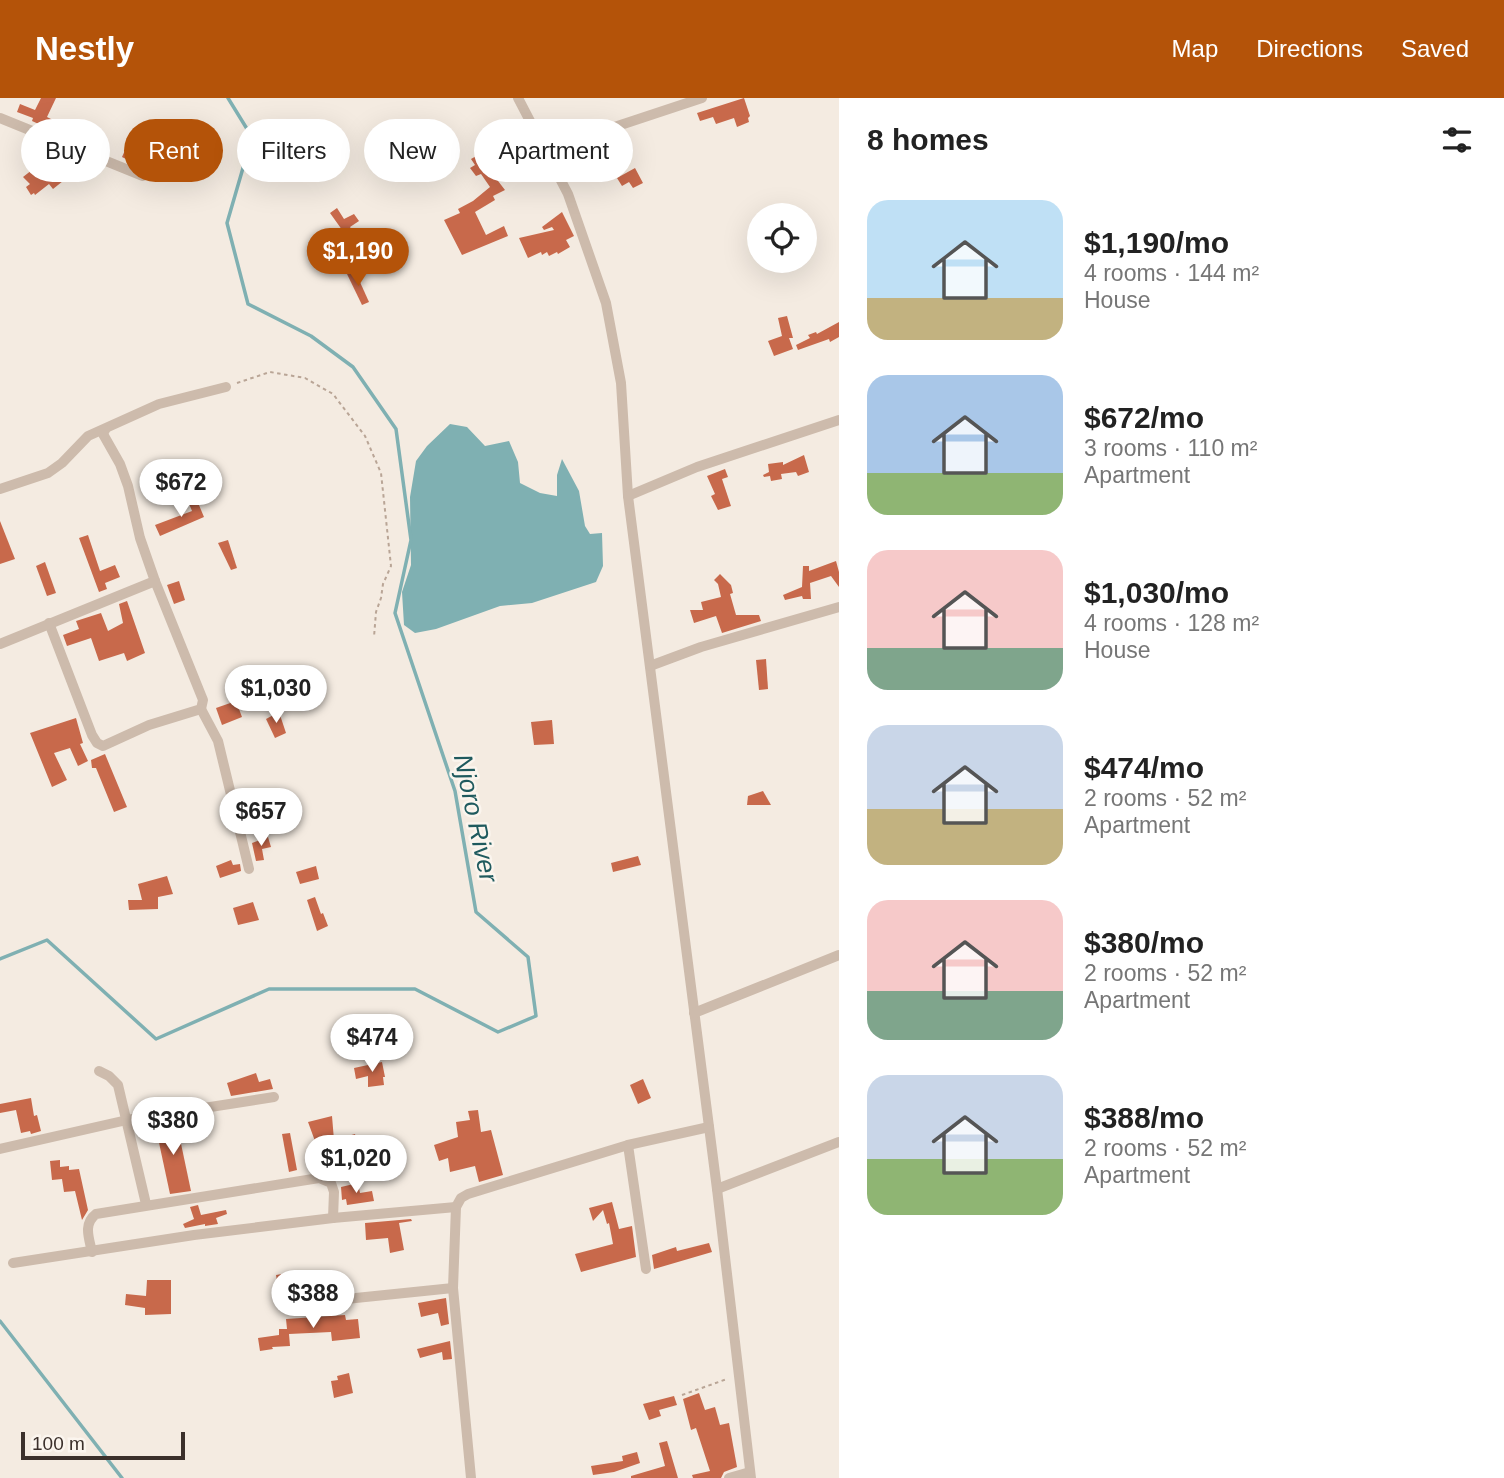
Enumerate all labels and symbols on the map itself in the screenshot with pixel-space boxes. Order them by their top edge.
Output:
pin: $1,190 [301,228,415,288]
pin: $672 [140,460,222,519]
pin: $1,030 [219,666,333,725]
water label: Njoro River [448,751,504,886]
pin: $657 [220,788,302,848]
pin: $474 [331,1014,413,1074]
pin: $380 [132,1098,214,1157]
pin: $1,020 [299,1136,413,1195]
pin: $388 [272,1270,354,1330]
scale bar [21,1429,186,1461]

